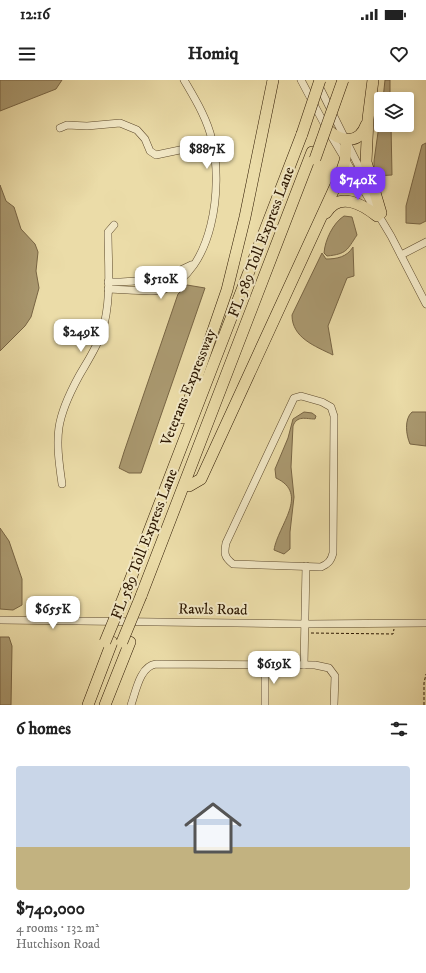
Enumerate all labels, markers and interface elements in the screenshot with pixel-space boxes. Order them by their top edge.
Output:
text: 12:16 [20,5,50,24]
icon: menu [16,43,38,65]
text: Homiq [188,43,238,65]
icon: heart [388,43,410,65]
map controls [374,92,414,132]
button: layers [374,92,414,132]
pin: $887K [179,136,235,170]
text: $887K [189,141,225,157]
street label: FL 589 Toll Express Lane [224,164,299,320]
pin: $740K [330,167,386,201]
text: $740K [339,172,377,188]
pin: $510K [133,266,189,300]
text: $510K [144,271,178,287]
pin: $249K [53,319,109,353]
text: $249K [63,324,99,340]
street label: Veterans Expressway [156,325,221,449]
street label: FL 589 Toll Express Lane [107,466,182,622]
pin: $655K [25,596,81,630]
street label: Rawls Road [178,599,248,620]
text: $655K [35,601,71,617]
pin: $619K [246,651,302,685]
text: $619K [257,656,291,672]
text: 6 homes [16,718,71,740]
icon: filters [388,718,410,740]
icon: home [177,792,249,864]
text: $740,000 [16,898,85,920]
text: 4 rooms · 132 m² [16,920,99,936]
text: Hutchison Road [16,936,100,952]

